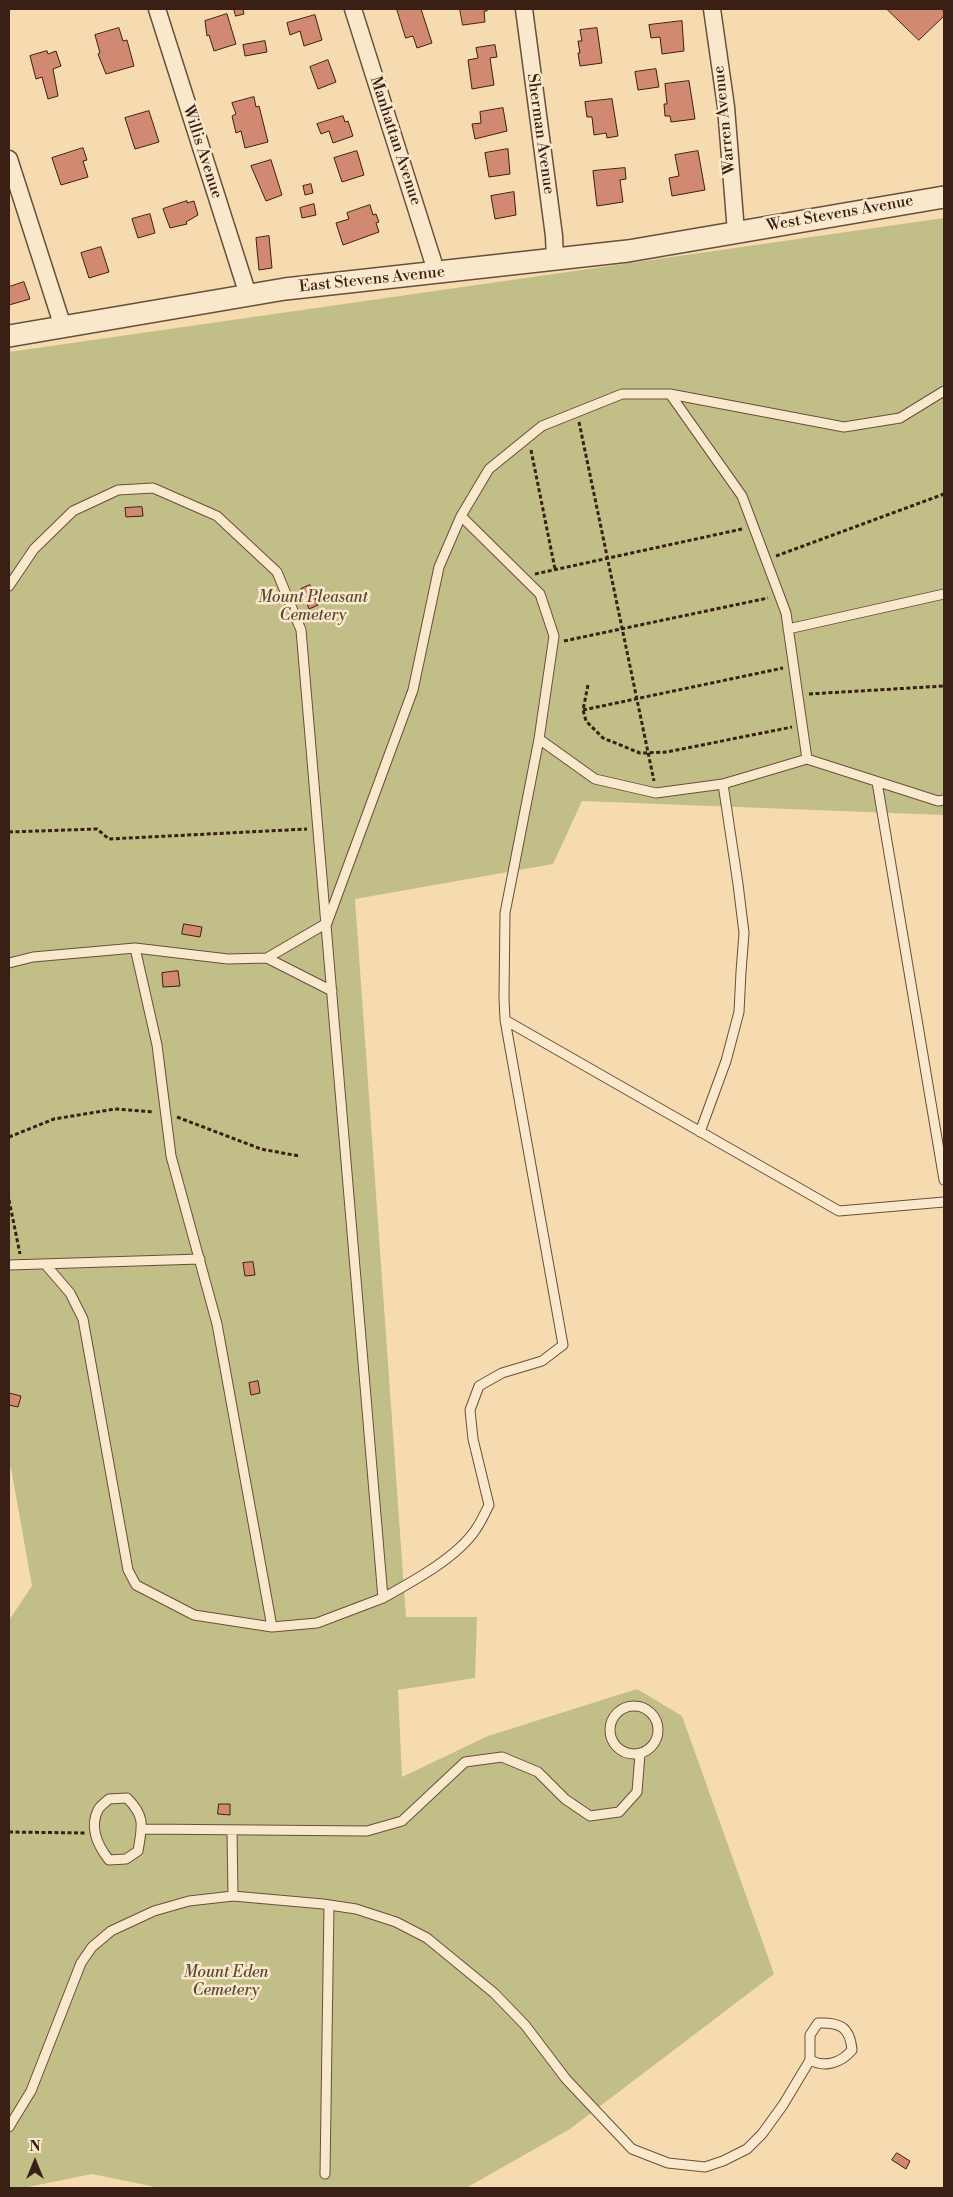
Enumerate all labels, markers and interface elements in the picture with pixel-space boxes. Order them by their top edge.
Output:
street label: Warren Avenue [710,65,740,175]
street label: Sherman Avenue [522,72,558,196]
street label: Manhattan Avenue [365,74,425,208]
street label: Willis Avenue [178,103,226,201]
street label: West Stevens Avenue [765,192,915,236]
street label: East Stevens Avenue [298,263,446,297]
park label: Mount Pleasant Cemetery [258,588,368,626]
park label: Mount Eden Cemetery [183,1963,269,2001]
north arrow [10,2137,60,2187]
text: N [29,2138,41,2156]

